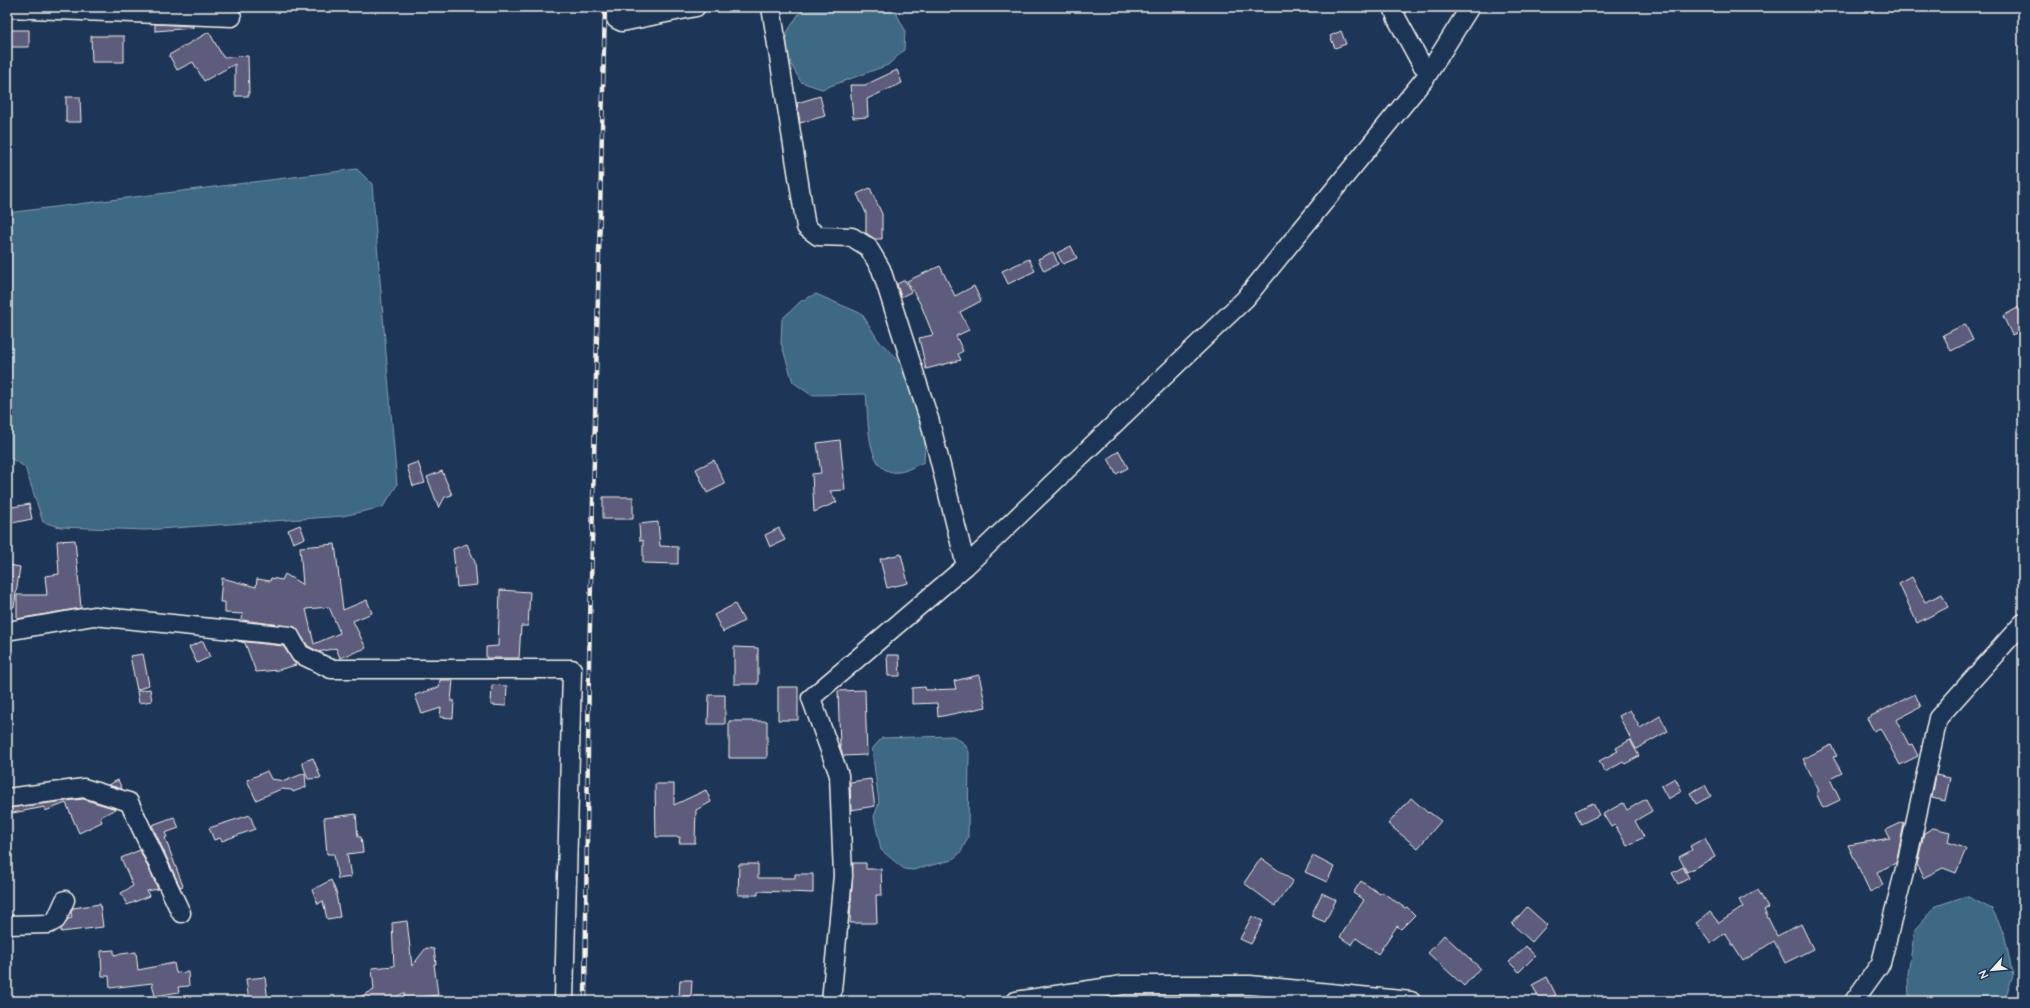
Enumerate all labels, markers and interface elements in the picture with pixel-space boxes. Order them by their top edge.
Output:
north arrow [1972,950,2012,990]
text: N [1975,968,1992,981]

